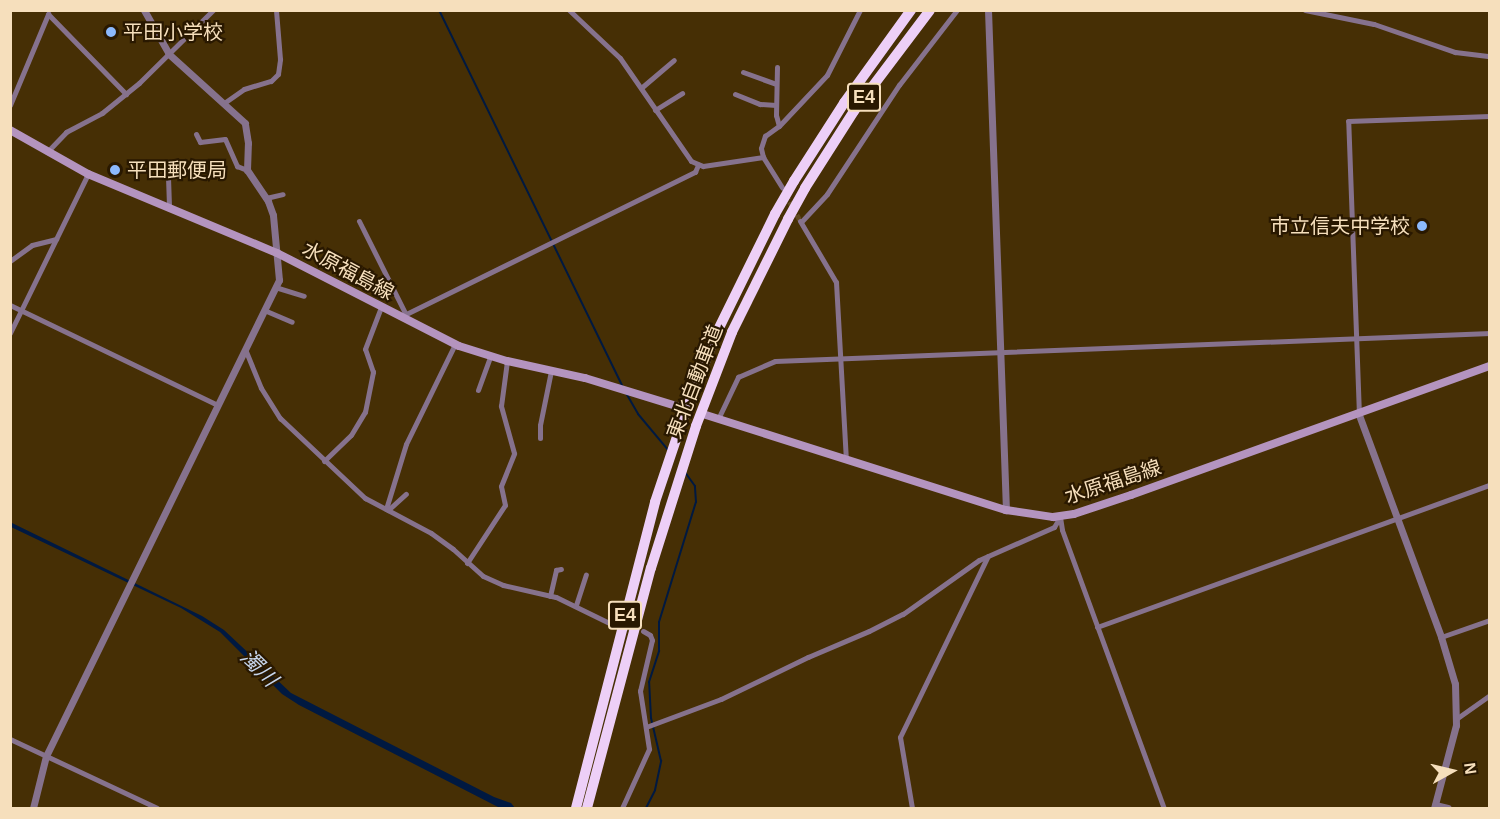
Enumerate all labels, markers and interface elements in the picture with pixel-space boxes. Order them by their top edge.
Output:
place label: 平田小学校 [123,20,223,44]
marker: 平田小学校 [104,25,118,39]
road number: E4 [846,82,882,112]
place label: 平田郵便局 [127,158,227,182]
marker: 平田郵便局 [108,163,122,177]
place label: 市立信夫中学校 [1270,214,1410,238]
marker: 市立信夫中学校 [1415,219,1429,233]
street label: 水原福島線 [298,237,398,305]
street label: 東北自動車道 [662,322,728,442]
street label: 水原福島線 [1062,455,1164,509]
road number: E4 [607,600,643,630]
water label: 濁川 [235,644,283,692]
north arrow [1422,741,1482,801]
text: N [1461,762,1480,775]

